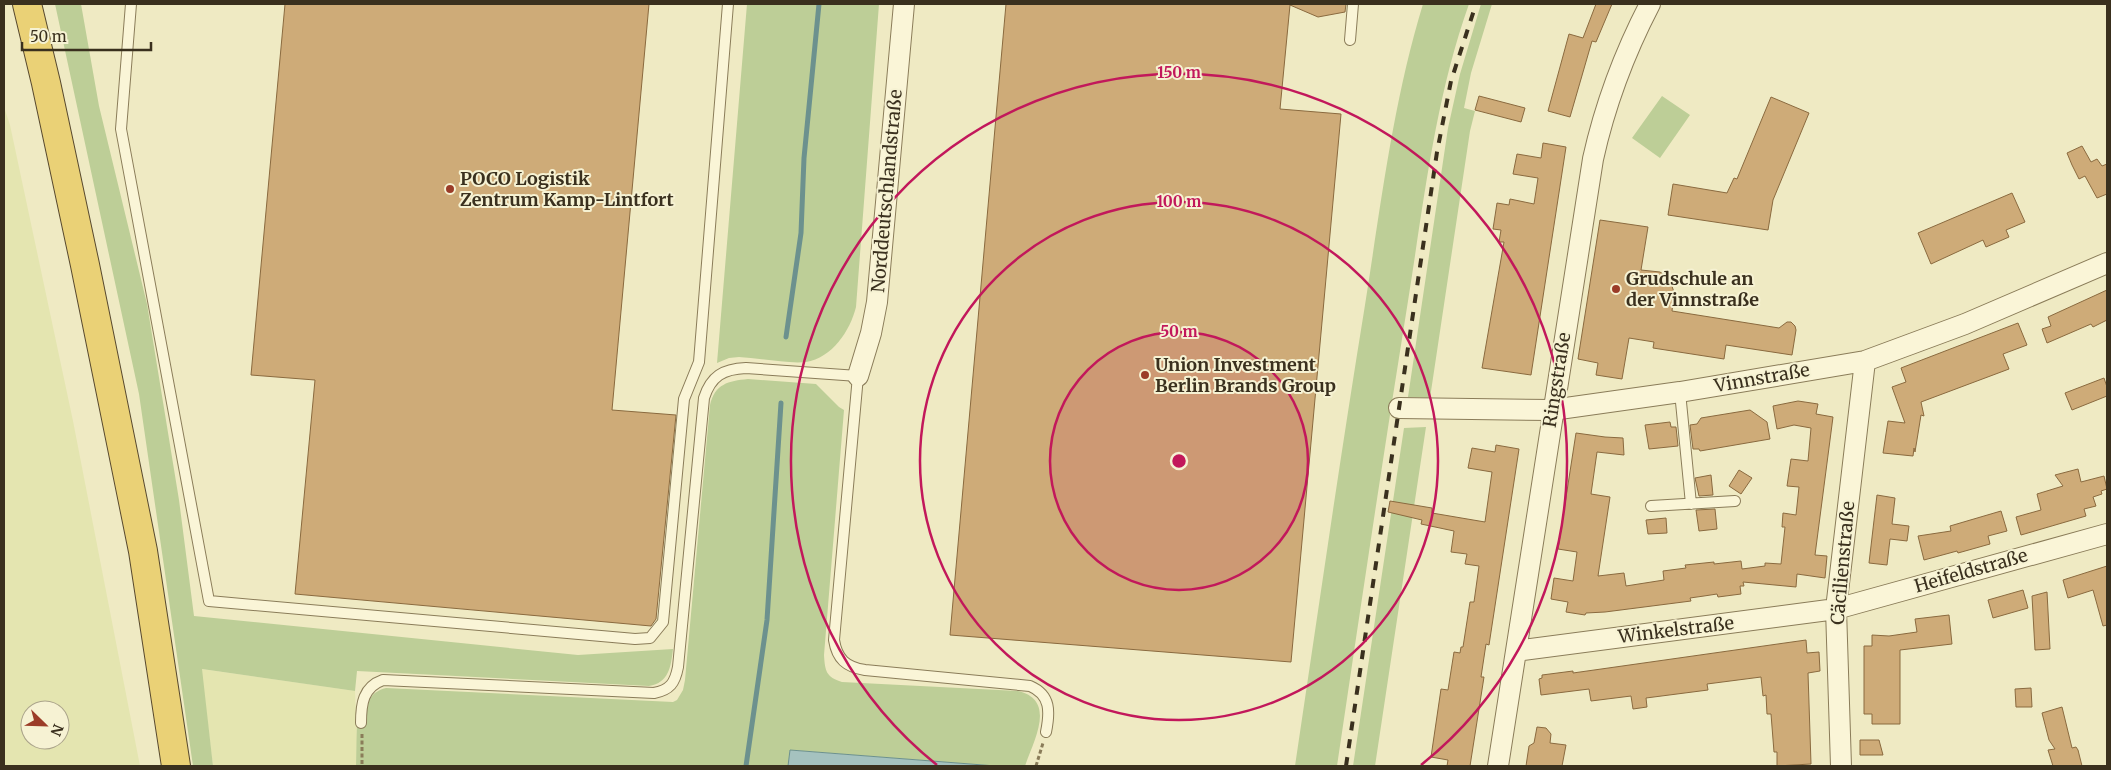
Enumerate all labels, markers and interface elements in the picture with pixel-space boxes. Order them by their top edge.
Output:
scale bar [22,20,151,52]
text: 50 m [30,27,67,46]
text: 150 m [1157,63,1201,82]
street label: Norddeutschlandstraße [866,88,907,293]
place label: POCO Logistik Zentrum Kamp-Lintfort [460,167,675,211]
marker: POCO Logistik Zentrum Kamp-Lintfort [444,183,456,195]
text: 100 m [1157,192,1201,211]
place label: Grudschule an der Vinnstraße [1626,267,1759,311]
marker: Grudschule an der Vinnstraße [1610,283,1622,295]
text: 50 m [1160,322,1198,341]
street label: Ringstraße [1538,331,1575,429]
place label: Union Investment Berlin Brands Group [1155,353,1336,397]
street label: Vinnstraße [1711,358,1811,397]
marker: Union Investment Berlin Brands Group [1139,369,1151,381]
centre of rings [1170,452,1188,470]
street label: Cäcilienstraße [1826,500,1859,626]
street label: Heifeldstraße [1912,543,2030,598]
street label: Winkelstraße [1616,611,1735,648]
north arrow [20,700,70,750]
text: N [47,721,67,739]

